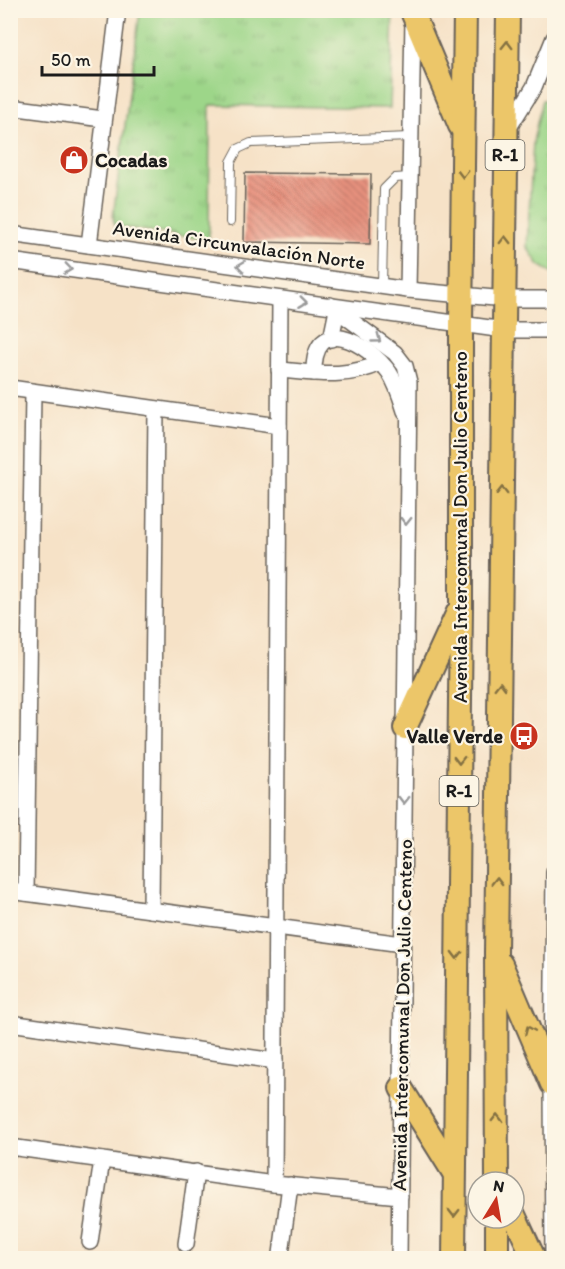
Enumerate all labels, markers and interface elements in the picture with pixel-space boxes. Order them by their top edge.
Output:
scale bar [42,39,154,77]
one-way arrow [501,41,513,50]
text: 50 m [51,49,91,71]
road number: R-1 [486,140,524,170]
shop icon: Cocadas [58,144,90,176]
place label: Cocadas [95,148,167,172]
one-way arrow [457,169,469,178]
street label: Avenida Circunvalación Norte [111,215,367,275]
one-way arrow [499,236,511,245]
one-way arrow [236,261,245,273]
one-way arrow [64,263,73,275]
one-way arrow [299,295,308,307]
one-way arrow [370,332,381,343]
street label: Avenida Intercomunal Don Julio Centeno [448,351,472,703]
one-way arrow [496,486,508,495]
one-way arrow [400,517,413,526]
one-way arrow [494,681,506,690]
bus stop icon: Valle Verde [508,720,540,752]
place label: Valle Verde [406,724,503,748]
one-way arrow [453,756,465,765]
road number: R-1 [440,776,478,806]
one-way arrow [398,796,410,805]
street label: Avenida Intercomunal Don Julio Centeno [387,839,417,1191]
one-way arrow [491,876,504,885]
one-way arrow [451,951,463,960]
one-way arrow [524,1025,536,1036]
one-way arrow [491,1113,503,1122]
north arrow [466,1170,526,1230]
text: N [492,1175,506,1196]
one-way arrow [448,1209,460,1218]

